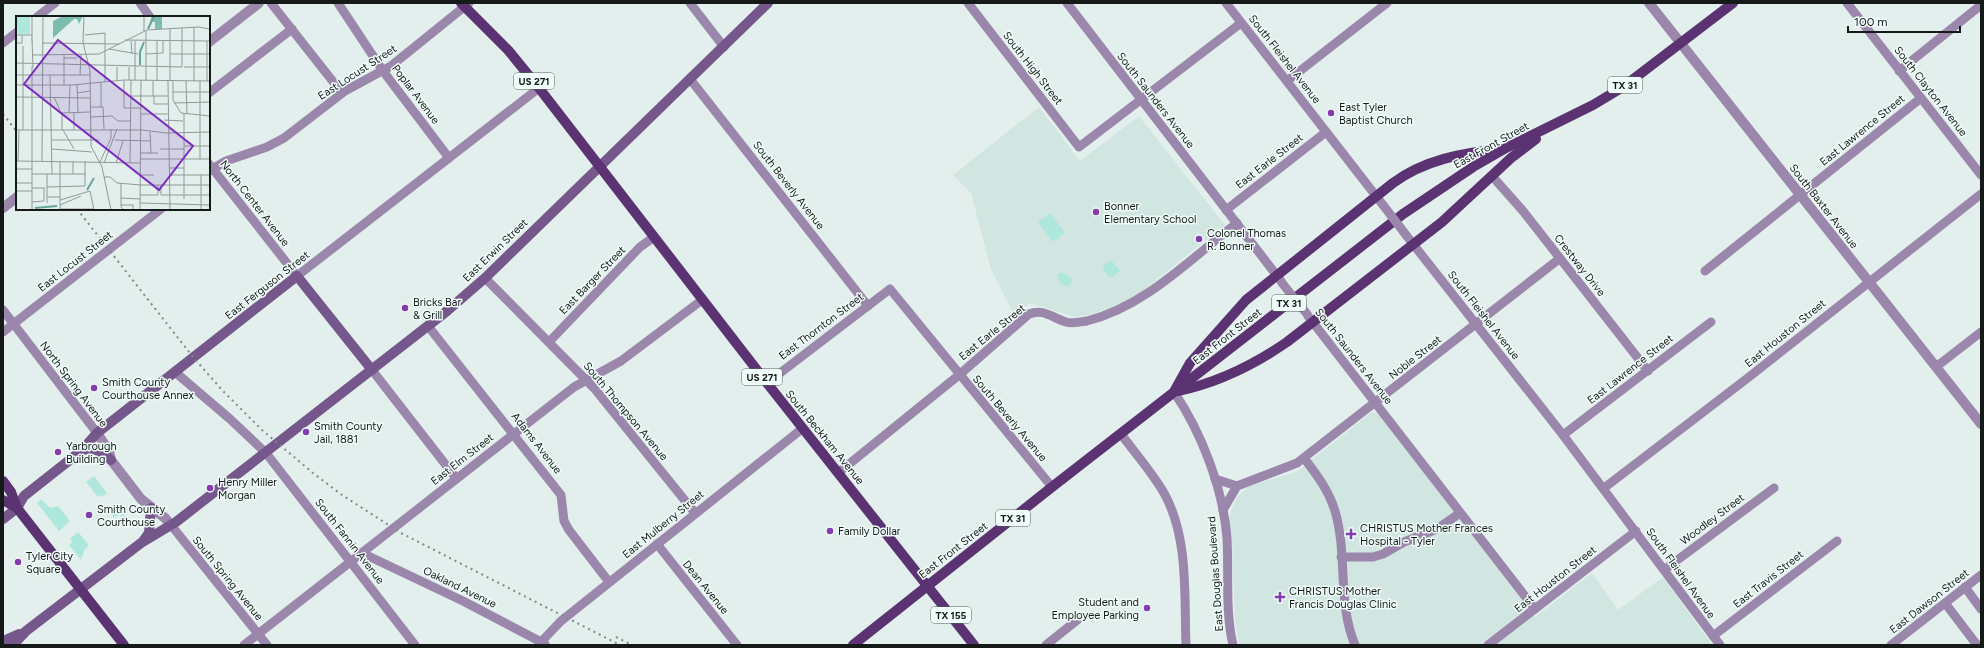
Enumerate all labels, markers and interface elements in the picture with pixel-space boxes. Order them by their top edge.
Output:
scale bar [1848,8,1960,34]
street label: South Fleishel Avenue [1246,12,1323,106]
text: 100 m [1854,15,1888,29]
inset map [16,16,210,210]
street label: South High Street [1000,29,1065,107]
street label: East Locust Street [316,42,399,103]
street label: South Clayton Avenue [1891,44,1970,139]
street label: South Saunders Avenue [1114,50,1197,151]
street label: Poplar Avenue [389,62,442,126]
road number: US 271 [514,73,554,89]
road number: TX 31 [1608,77,1642,93]
street label: East Lawrence Street [1817,92,1907,169]
place label: East Tyler Baptist Church [1339,101,1413,127]
marker: East Tyler Baptist Church [1326,108,1336,118]
street label: East Front Street [1451,119,1531,171]
street label: East Earle Street [1233,131,1306,192]
street label: South Beverly Avenue [750,139,827,232]
street label: North Center Avenue [217,158,292,249]
street label: South Baxter Avenue [1787,161,1861,251]
place label: Bonner Elementary School [1104,200,1196,226]
marker: Bonner Elementary School [1091,207,1101,217]
street label: East Erwin Street [460,216,531,285]
place label: Colonel Thomas R. Bonner [1207,227,1286,253]
street label: East Locust Street [35,228,115,295]
street label: Crestway Drive [1551,232,1608,299]
marker: Colonel Thomas R. Bonner [1194,234,1204,244]
street label: East Barger Street [556,244,628,317]
street label: East Ferguson Street [223,248,312,322]
street label: South Fleishel Avenue [1445,268,1522,362]
street label: East Thornton Street [776,290,866,363]
road number: TX 31 [1272,295,1306,311]
place label: Bricks Bar & Grill [413,296,461,322]
street label: East Houston Street [1742,297,1828,370]
street label: East Earle Street [956,302,1028,363]
marker: Bricks Bar & Grill [400,303,410,313]
street label: East Front Street [1190,305,1264,367]
street label: South Saunders Avenue [1312,306,1395,407]
street label: East Lawrence Street [1585,332,1676,407]
street label: Noble Street [1386,333,1444,382]
street label: North Spring Avenue [37,339,110,430]
street label: South Thompson Avenue [581,360,671,463]
road number: US 271 [742,369,782,385]
street label: South Beverly Avenue [970,373,1049,464]
place label: Smith County Courthouse Annex [102,376,195,402]
marker: Smith County Courthouse Annex [89,383,99,393]
street label: South Beckham Avenue [783,388,867,487]
street label: Adams Avenue [509,410,564,476]
place label: Smith County Jail, 1881 [314,420,382,446]
marker: Smith County Jail, 1881 [301,427,311,437]
street label: East Elm Street [428,431,496,488]
place label: Yarbrough Building [66,440,117,466]
marker: Yarbrough Building [53,447,63,457]
place label: Henry Miller Morgan [218,476,277,502]
marker: Henry Miller Morgan [205,483,215,493]
street label: East Mulberry Street [620,487,707,561]
street label: Woodley Street [1678,491,1747,548]
street label: South Fannin Avenue [312,496,387,587]
place label: Smith County Courthouse [97,503,165,529]
marker: Smith County Courthouse [84,510,94,520]
road number: TX 31 [996,510,1030,526]
street label: East Douglas Boulevard [1205,516,1226,632]
street label: East Front Street [916,519,990,581]
place label: CHRISTUS Mother Frances Hospital - Tyler [1360,522,1493,548]
place label: Family Dollar [838,525,901,538]
street label: South Fleishel Avenue [1643,525,1718,621]
marker: Family Dollar [825,526,835,536]
marker: CHRISTUS Mother Frances Hospital - Tyler [1345,528,1357,540]
street label: South Spring Avenue [190,534,265,623]
street label: East Houston Street [1512,543,1599,615]
street label: East Travis Street [1730,548,1806,611]
place label: Tyler City Square [26,550,73,576]
marker: Tyler City Square [13,557,23,567]
street label: Dean Avenue [680,558,731,617]
street label: Oakland Avenue [421,564,499,611]
street label: East Dawson Street [1887,566,1972,636]
place label: CHRISTUS Mother Francis Douglas Clinic [1289,585,1397,611]
marker: CHRISTUS Mother Francis Douglas Clinic [1274,591,1286,603]
place label: Student and Employee Parking [1052,596,1139,622]
marker: Student and Employee Parking [1142,603,1152,613]
road number: TX 155 [931,607,971,623]

